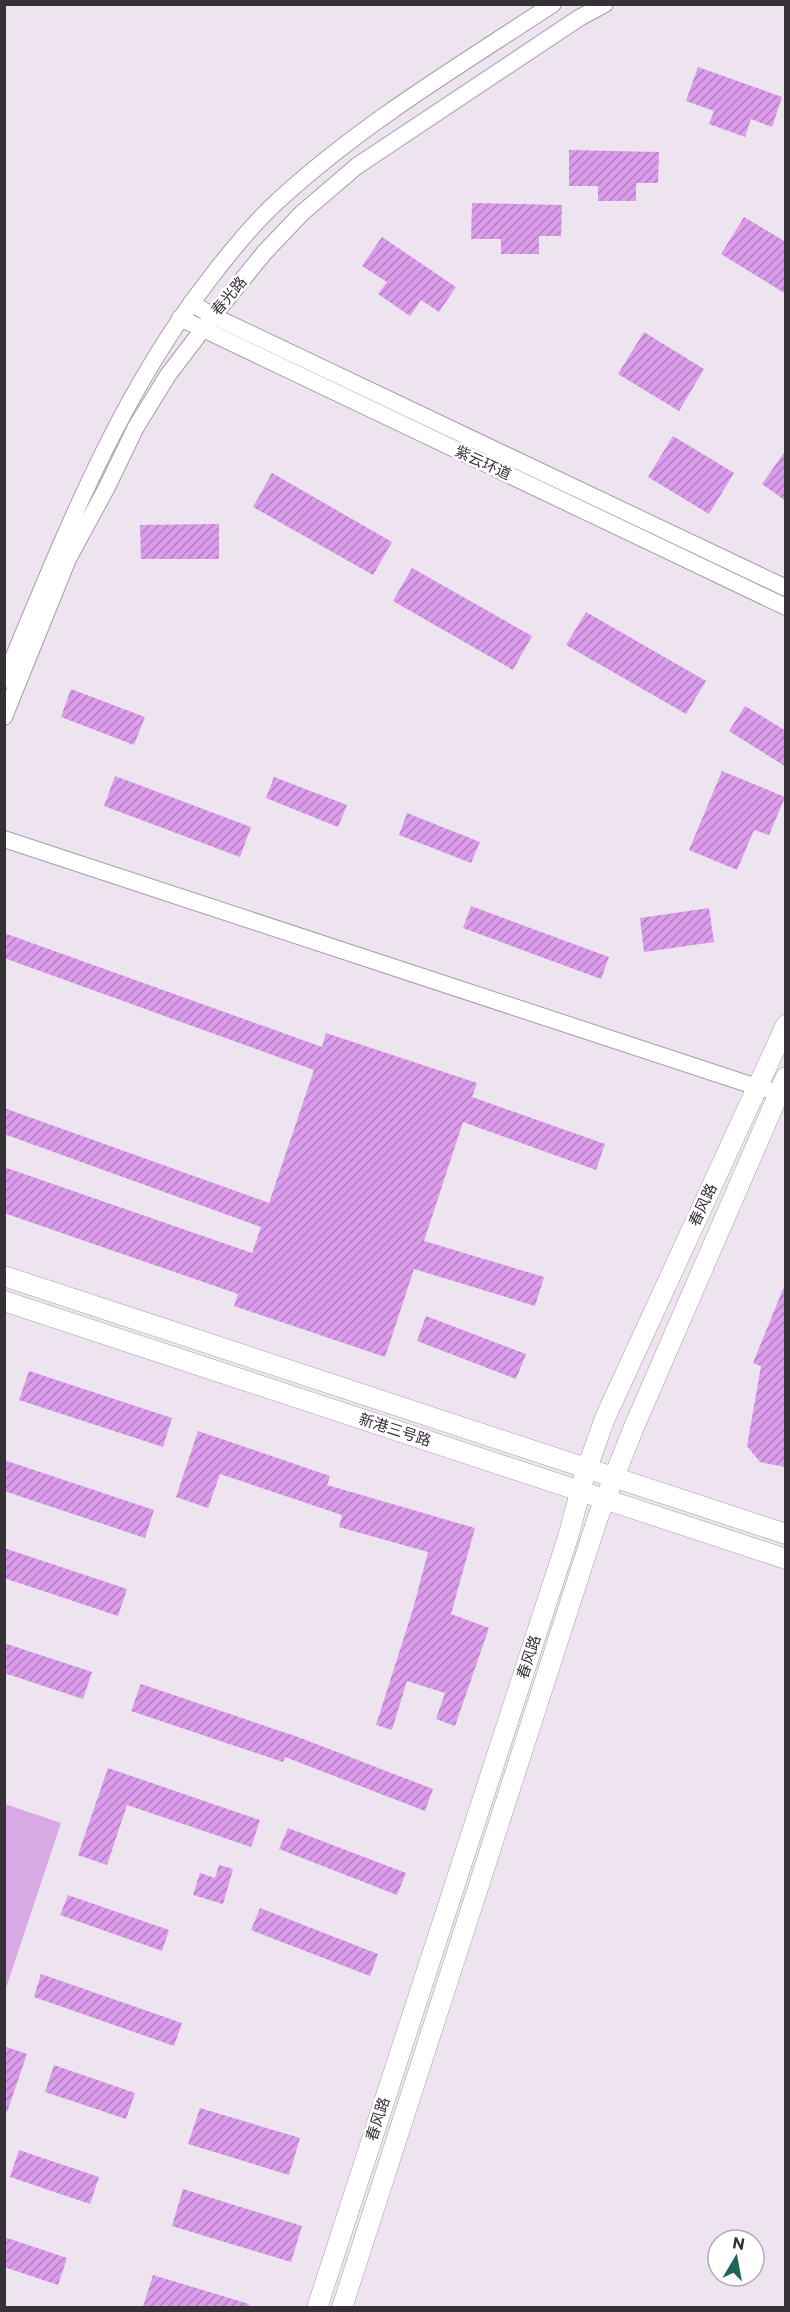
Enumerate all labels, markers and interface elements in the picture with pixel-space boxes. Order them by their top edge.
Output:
street label: 春光路 [207,272,250,318]
street label: 紫云环道 [452,441,514,483]
street label: 春风路 [684,1180,720,1229]
street label: 新港三号路 [357,1409,434,1449]
street label: 春风路 [513,1633,544,1681]
street label: 春风路 [362,2095,393,2143]
north arrow [706,2228,766,2288]
text: N [731,2232,746,2253]

